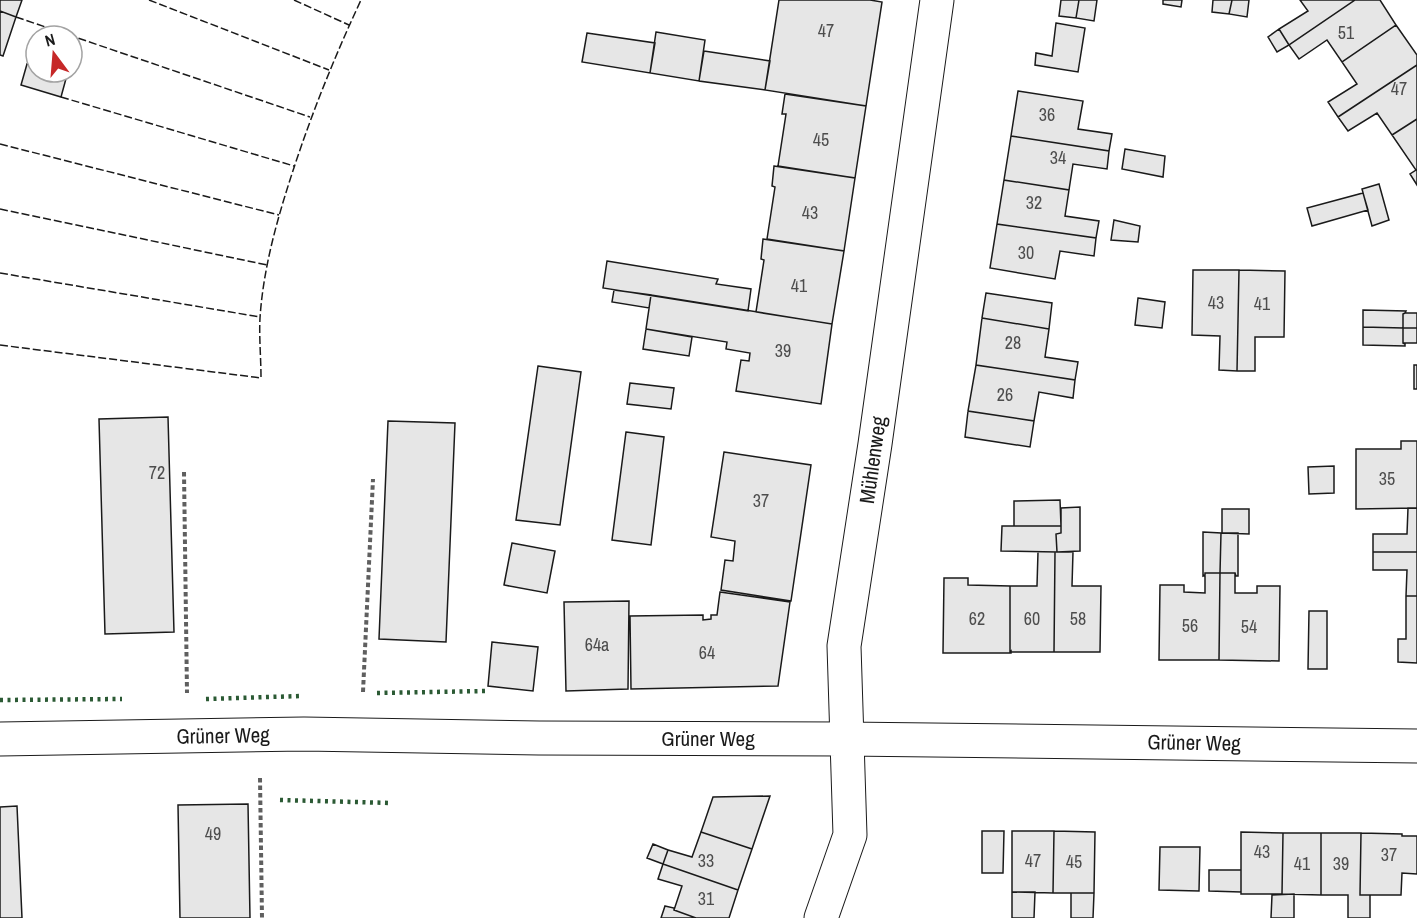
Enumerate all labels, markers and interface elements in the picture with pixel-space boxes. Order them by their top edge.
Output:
house number: 47 [818,18,834,43]
house number: 51 [1338,20,1355,45]
north arrow [24,24,84,84]
text: N [42,28,57,51]
house number: 47 [1391,76,1407,101]
house number: 36 [1039,102,1055,127]
house number: 45 [813,127,829,152]
house number: 34 [1050,145,1066,170]
house number: 32 [1026,190,1042,215]
house number: 43 [802,200,818,225]
house number: 30 [1018,240,1034,265]
house number: 41 [791,273,808,298]
house number: 43 [1208,290,1224,315]
house number: 41 [1254,291,1271,316]
house number: 28 [1005,330,1021,355]
house number: 39 [775,338,791,363]
house number: 26 [997,382,1013,407]
street label: Mühlenweg [852,414,893,506]
house number: 72 [149,460,165,485]
house number: 35 [1379,466,1395,491]
house number: 37 [753,488,769,513]
house number: 62 [969,606,985,631]
house number: 60 [1024,606,1040,631]
house number: 58 [1070,606,1086,631]
house number: 56 [1182,613,1198,638]
house number: 54 [1241,614,1257,639]
house number: 64a [585,632,609,657]
house number: 64 [699,640,715,665]
street label: Grüner Weg [176,720,270,751]
street label: Grüner Weg [661,724,755,753]
street label: Grüner Weg [1147,727,1241,758]
house number: 49 [205,821,221,846]
house number: 43 [1254,839,1270,864]
house number: 37 [1381,842,1397,867]
house number: 33 [698,848,714,873]
house number: 47 [1025,848,1041,873]
house number: 45 [1066,849,1082,874]
house number: 41 [1294,851,1311,876]
house number: 39 [1333,851,1349,876]
house number: 31 [698,886,715,911]

